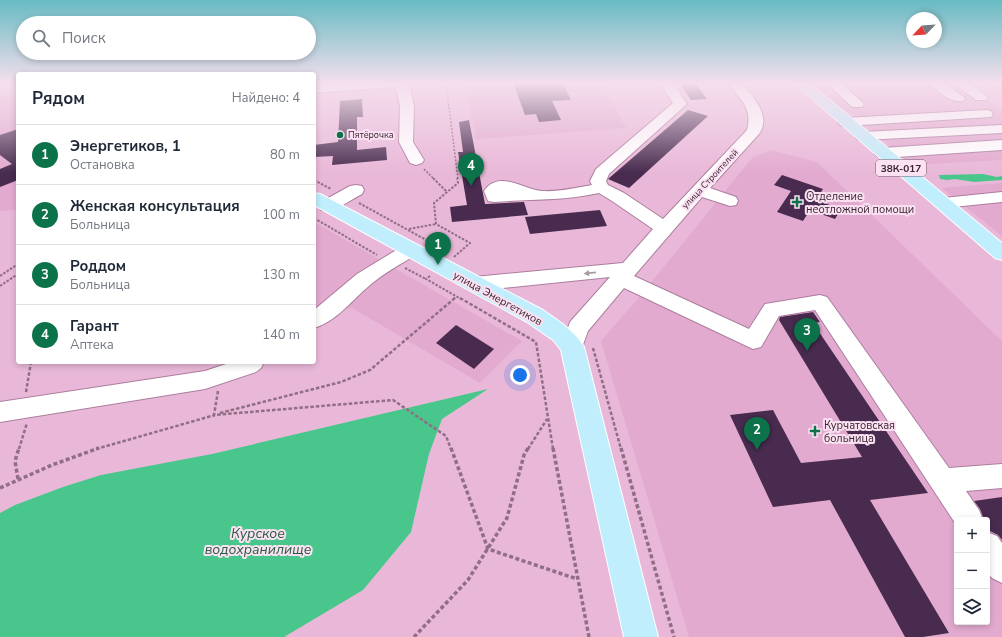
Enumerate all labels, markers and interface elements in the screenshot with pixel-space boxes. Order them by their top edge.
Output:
north arrow [906,12,942,48]
search box [16,16,316,60]
icon: search [30,27,52,49]
text: Поиск [62,28,106,48]
text: Рядом [32,87,85,110]
text: Найдено: 4 [232,89,300,107]
place label: Пятёрочка [348,129,394,141]
marker: Пятёрочка [335,130,345,140]
text: Энергетиков, 1 [70,136,181,156]
text: 1 [41,146,49,164]
text: 80 m [270,146,300,164]
street label: улица Строителей [679,147,741,211]
pin: 4 [458,153,484,186]
text: Остановка [70,156,135,174]
road number: 38К-017 [876,160,926,176]
place label: Отделение неотложной помощи [806,189,914,217]
text: Женская консультация [70,196,240,216]
marker: Отделение неотложной помощи [791,196,803,208]
text: 2 [41,206,49,224]
text: 100 m [262,206,300,224]
text: Больница [70,216,130,234]
pin: 1 [425,232,451,265]
text: Роддом [70,256,126,276]
text: 3 [41,266,49,284]
text: 130 m [262,266,300,284]
street label: улица Энергетиков [450,268,545,329]
one-way arrow [584,269,596,276]
text: Больница [70,276,130,294]
text: Гарант [70,316,119,336]
pin: 3 [794,318,820,351]
text: 4 [41,326,49,344]
text: 140 m [262,326,300,344]
text: Аптека [70,336,114,354]
your location [510,365,530,385]
pin: 2 [744,417,770,450]
place label: Курчатовская больница [824,418,895,446]
marker: Курчатовская больница [809,425,821,437]
map controls [954,517,990,625]
button: + [954,517,990,553]
water label: Курское водохранилище [205,524,312,559]
button: − [954,553,990,589]
button: layers [954,589,990,625]

